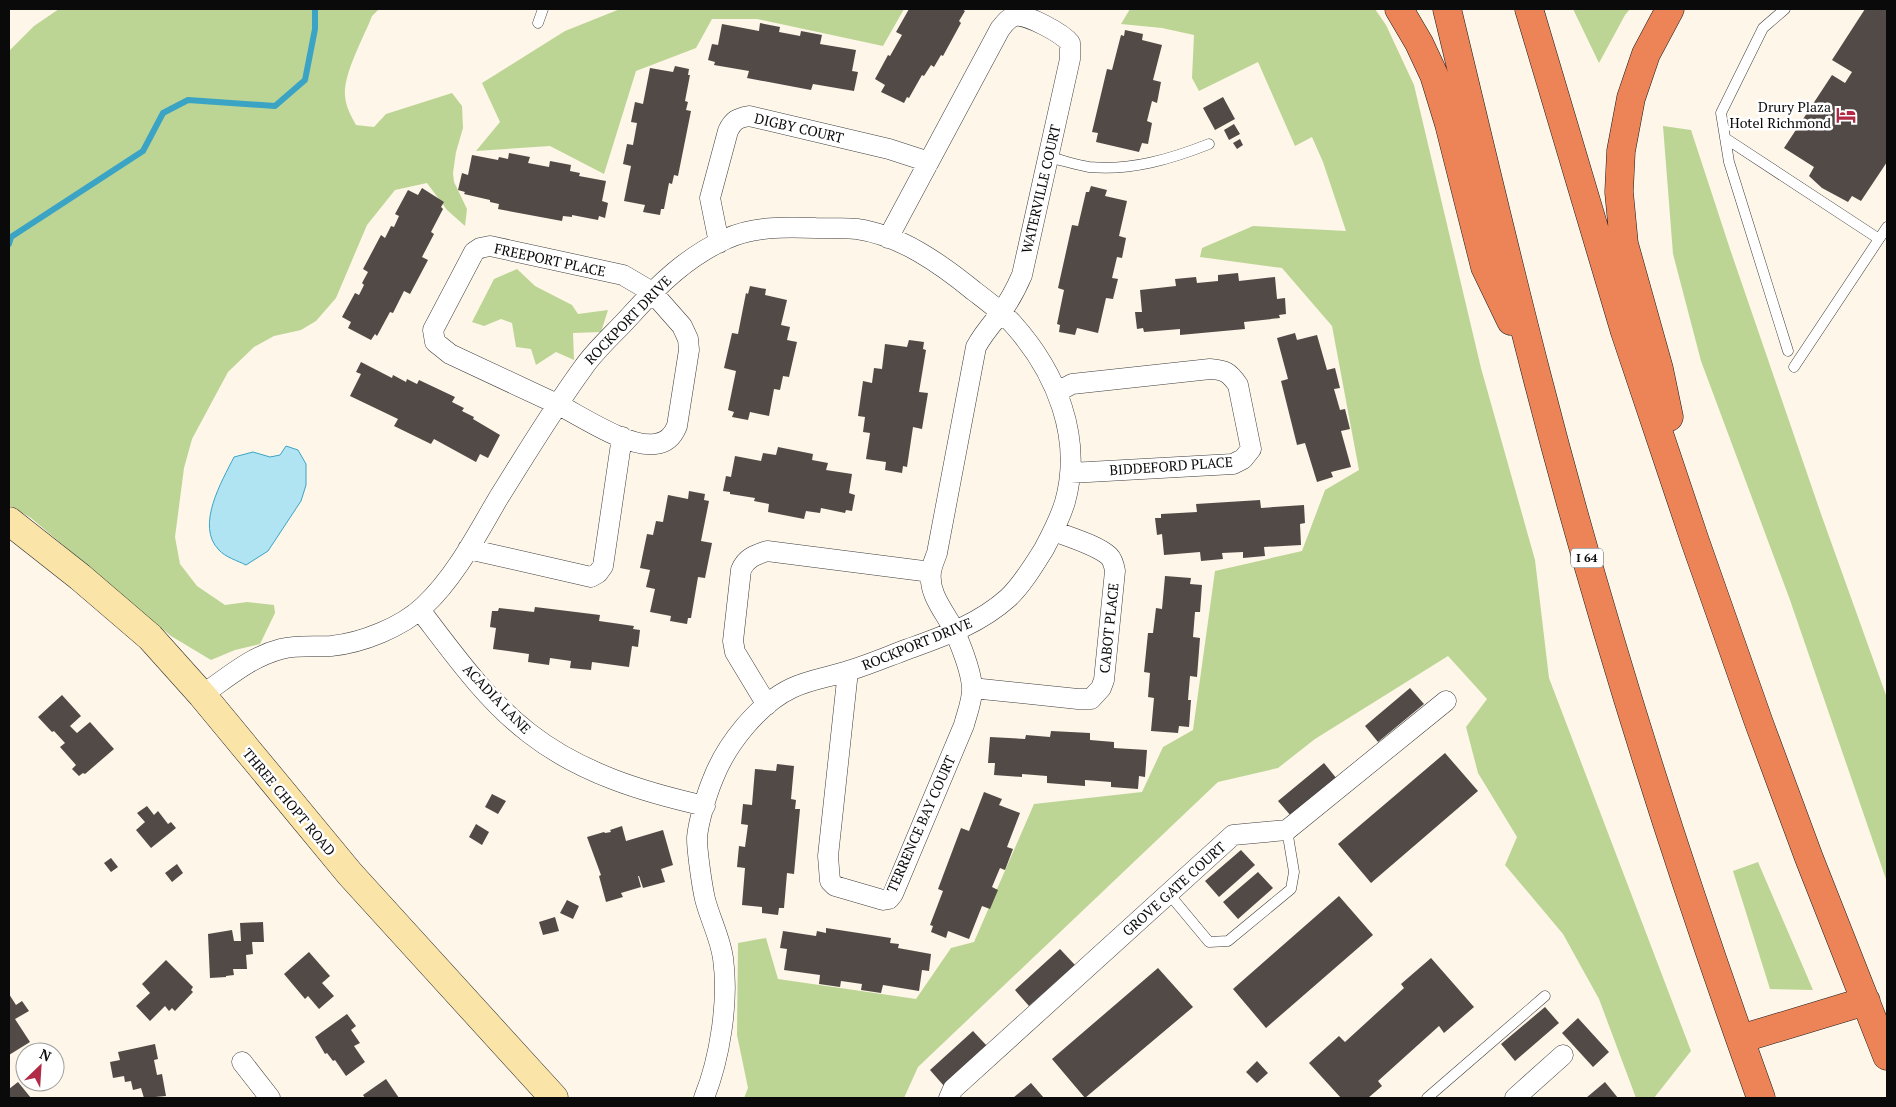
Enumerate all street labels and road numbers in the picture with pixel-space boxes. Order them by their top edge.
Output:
street label: DIGBY COURT [753,108,846,147]
street label: WATERVILLE COURT [1016,122,1065,255]
street label: FREEPORT PLACE [493,238,608,281]
street label: ROCKPORT DRIVE [580,271,675,368]
street label: BIDDEFORD PLACE [1109,452,1233,479]
road number: I 64 [1571,548,1603,568]
street label: CABOT PLACE [1094,582,1123,674]
street label: ROCKPORT DRIVE [859,613,975,674]
street label: ACADIA LANE [459,660,536,738]
street label: THREE CHOPT ROAD [239,744,340,860]
street label: TERRENCE BAY COURT [882,752,960,895]
street label: GROVE GATE COURT [1118,837,1230,940]

